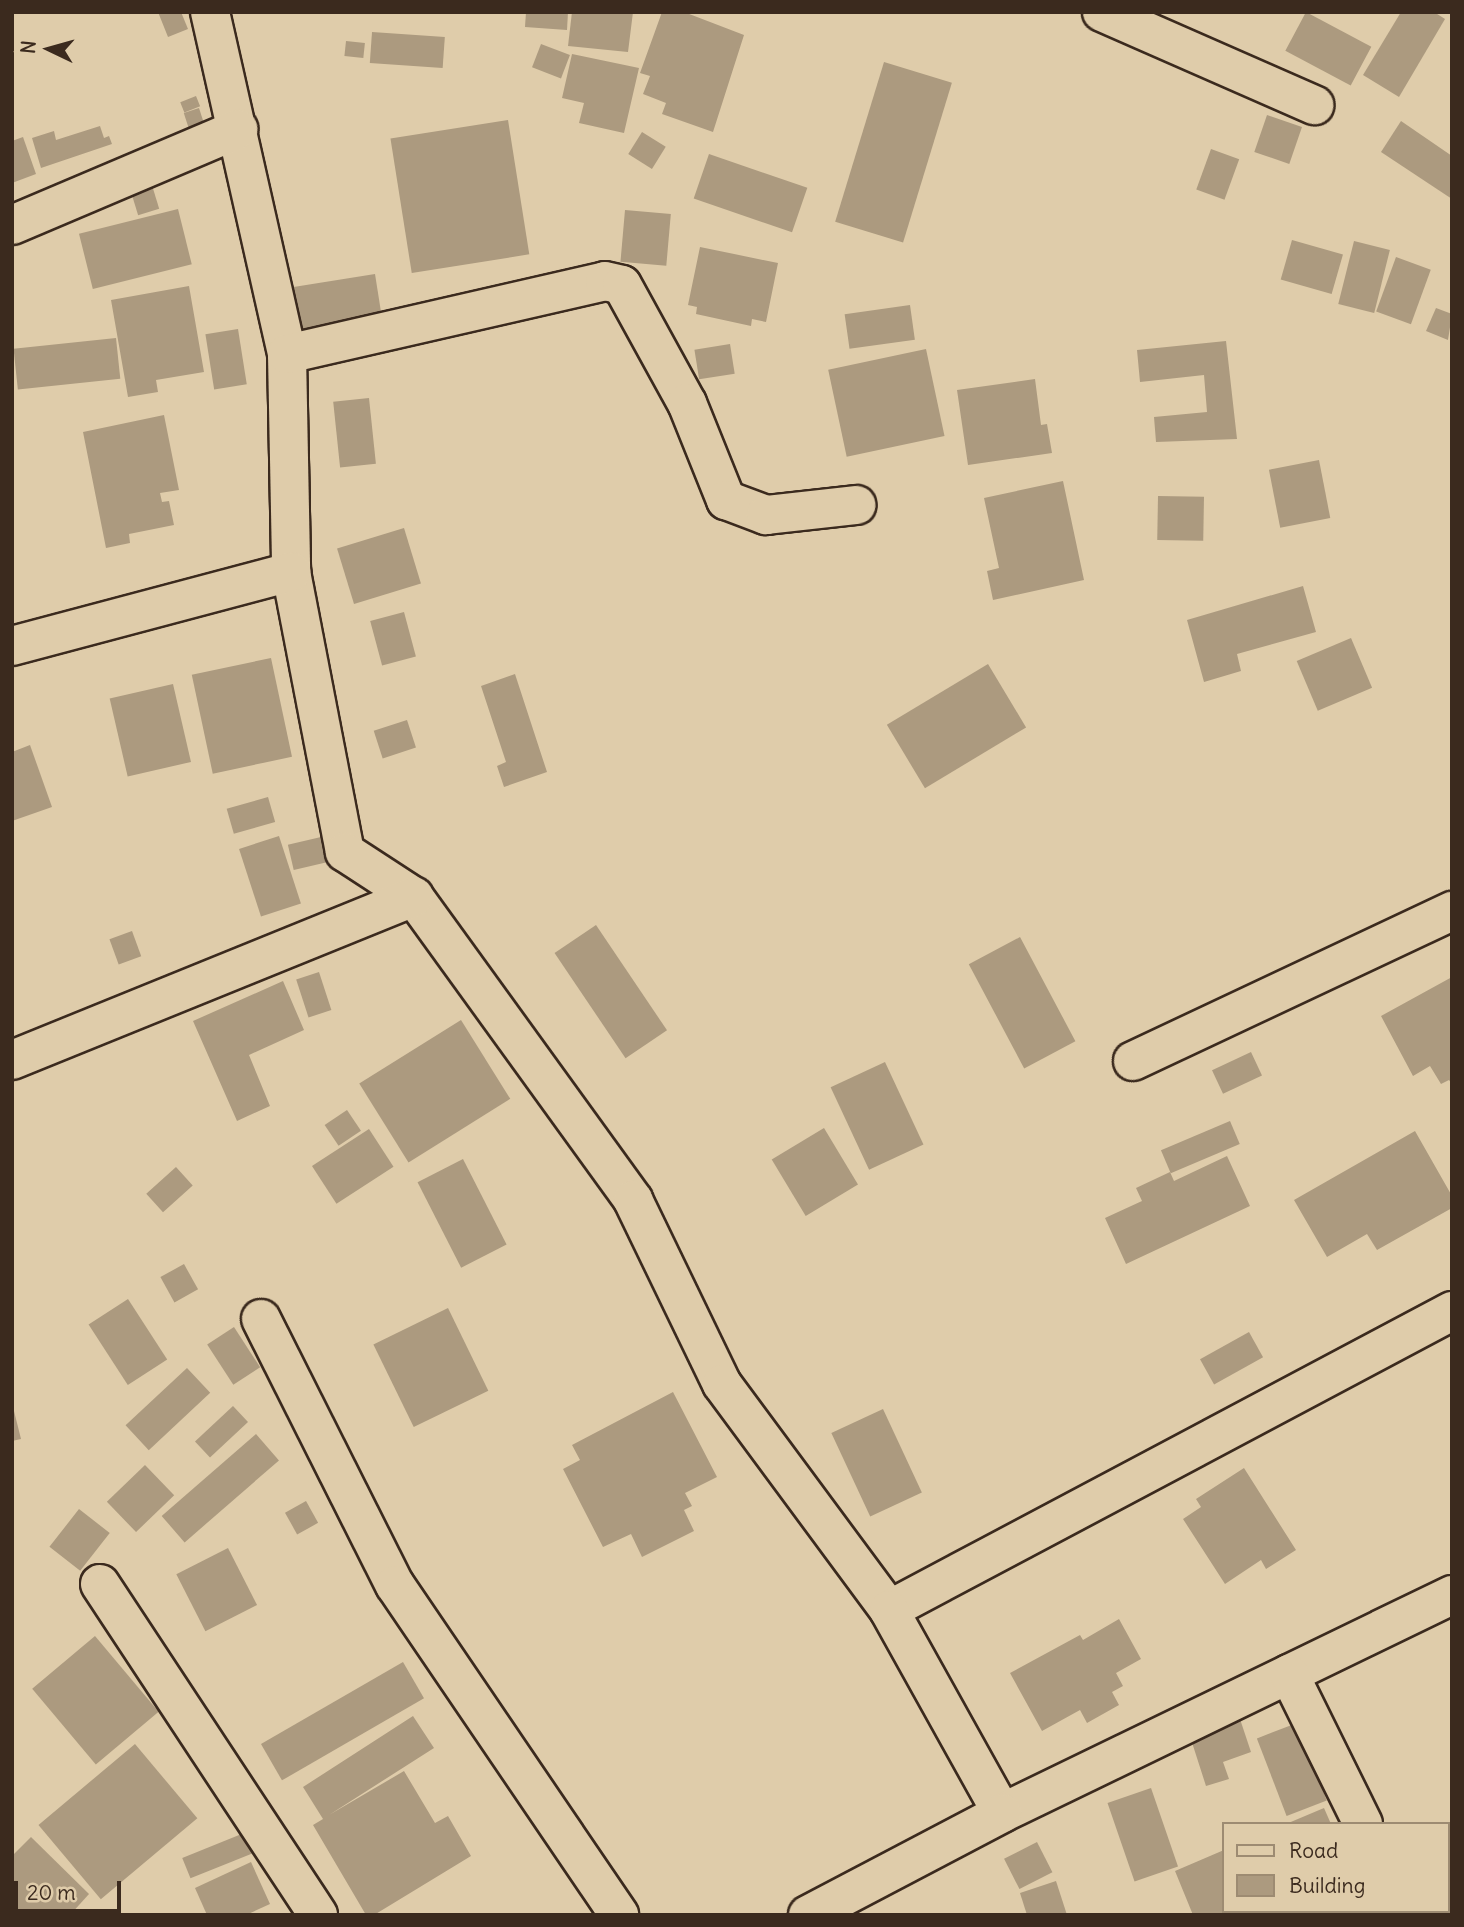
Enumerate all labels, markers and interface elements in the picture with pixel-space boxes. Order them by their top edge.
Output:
north arrow [14,14,84,84]
text: N [16,40,41,55]
legend [1222,1822,1450,1913]
text: Road [1289,1837,1338,1864]
scale bar [18,1868,124,1912]
text: Building [1289,1872,1365,1899]
text: 20 m [27,1879,76,1906]

